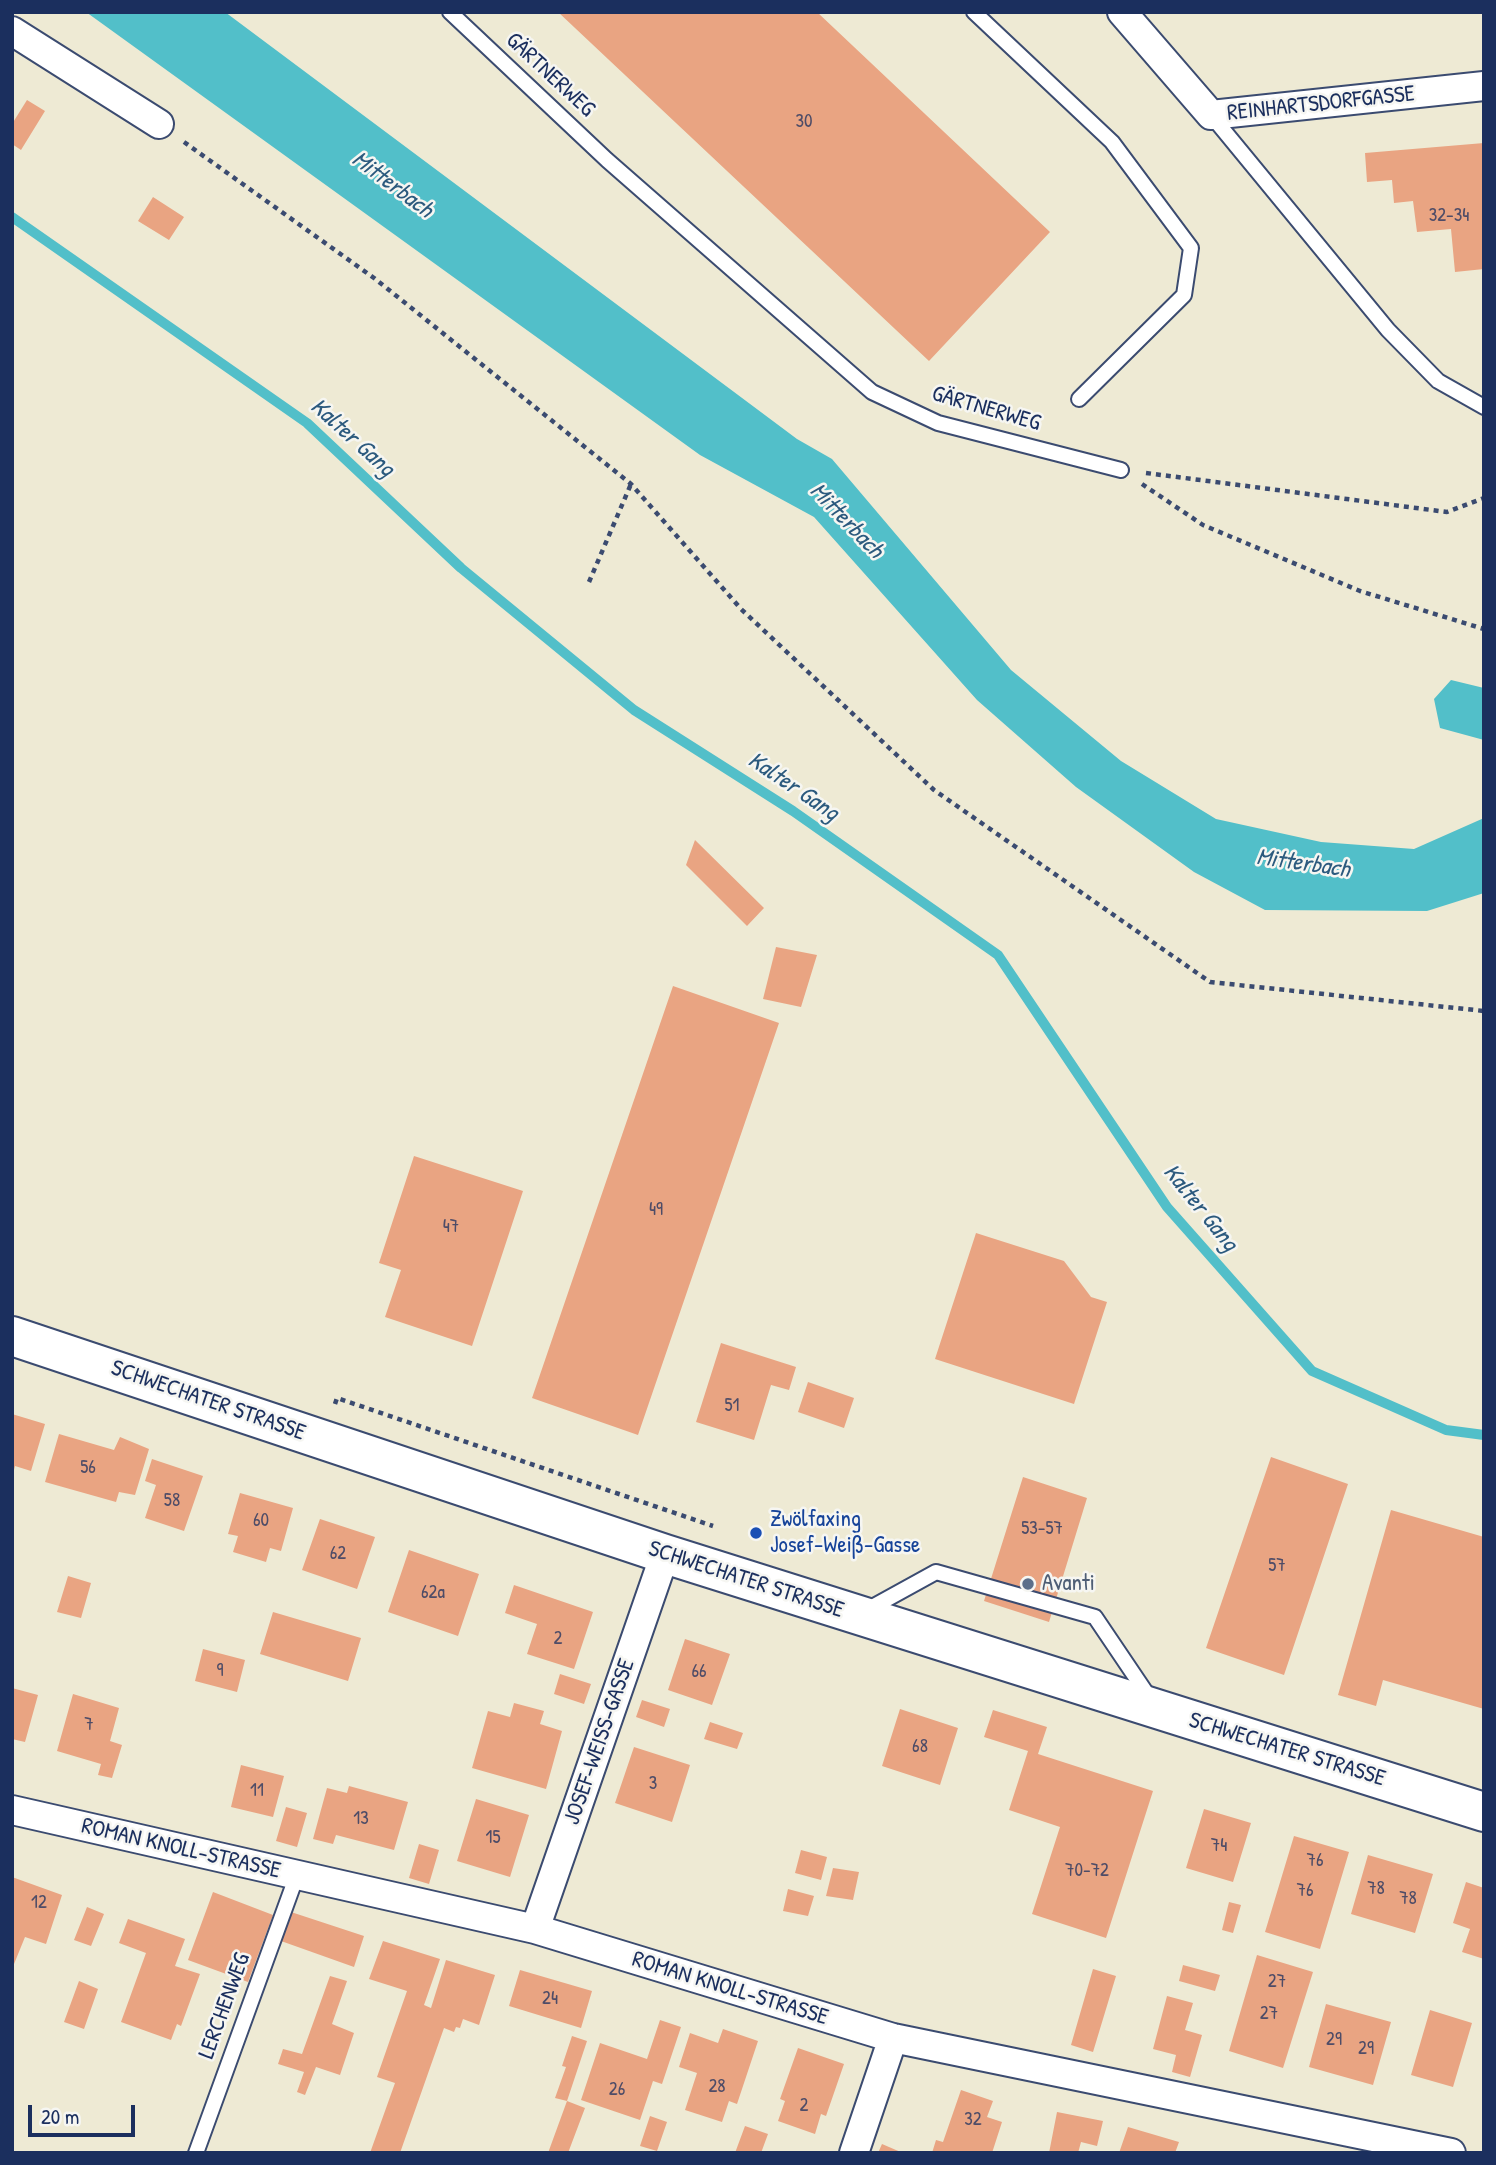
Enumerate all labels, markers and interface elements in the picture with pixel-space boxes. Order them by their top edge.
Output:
street label: GÄRTNERWEG [500,27,600,123]
street label: REINHARTSDORFGASSE [1226,80,1416,128]
house number: 30 [795,111,813,133]
water label: Mitterbach [346,145,438,225]
house number: 32-34 [1429,205,1469,227]
street label: GÄRTNERWEG [929,380,1043,438]
water label: Kalter Gang [304,393,400,483]
water label: Mitterbach [803,477,889,565]
water label: Kalter Gang [742,746,844,828]
water label: Mitterbach [1255,843,1351,885]
water label: Kalter Gang [1156,1159,1244,1257]
house number: 49 [649,1199,663,1221]
house number: 47 [443,1216,459,1238]
street label: SCHWECHATER STRASSE [107,1355,309,1447]
house number: 51 [725,1395,739,1417]
house number: 56 [80,1457,96,1479]
house number: 58 [164,1490,180,1512]
place label: Zwölfaxing Josef-Weiß-Gasse [770,1506,920,1560]
house number: 60 [253,1510,269,1532]
house number: 53-57 [1021,1518,1063,1540]
marker: Zwölfaxing Josef-Weiß-Gasse [748,1525,764,1541]
street label: SCHWECHATER STRASSE [645,1535,847,1625]
house number: 62 [330,1543,346,1565]
house number: 57 [1268,1555,1286,1577]
place label: Avanti [1042,1570,1095,1598]
marker: Avanti [1020,1576,1036,1592]
house number: 62a [421,1582,445,1604]
house number: 2 [554,1628,562,1650]
street label: JOSEF-WEISS-GASSE [559,1655,641,1829]
house number: 9 [217,1660,223,1682]
house number: 66 [691,1661,707,1683]
street label: SCHWECHATER STRASSE [1186,1707,1388,1793]
house number: 7 [84,1714,94,1736]
house number: 68 [912,1736,928,1758]
house number: 3 [649,1773,657,1795]
house number: 11 [250,1780,264,1802]
house number: 13 [353,1808,369,1830]
street label: ROMAN KNOLL-STRASSE [79,1813,283,1885]
house number: 15 [486,1827,500,1849]
house number: 74 [1211,1835,1227,1857]
house number: 76 [1307,1850,1323,1872]
house number: 70-72 [1065,1860,1109,1882]
house number: 78 [1367,1878,1385,1900]
house number: 76 [1297,1880,1313,1902]
house number: 78 [1399,1888,1417,1910]
house number: 12 [31,1892,47,1914]
street label: ROMAN KNOLL-STRASSE [629,1946,831,2032]
street label: LERCHENWEG [193,1949,257,2063]
house number: 27 [1268,1971,1286,1993]
house number: 24 [542,1988,558,2010]
house number: 27 [1260,2003,1278,2025]
house number: 29 [1326,2029,1342,2051]
house number: 29 [1358,2038,1374,2060]
house number: 28 [708,2076,726,2098]
house number: 26 [609,2079,625,2101]
scale bar [32,2092,138,2136]
house number: 2 [800,2095,808,2117]
text: 20 m [41,2102,79,2131]
house number: 32 [964,2109,982,2131]

